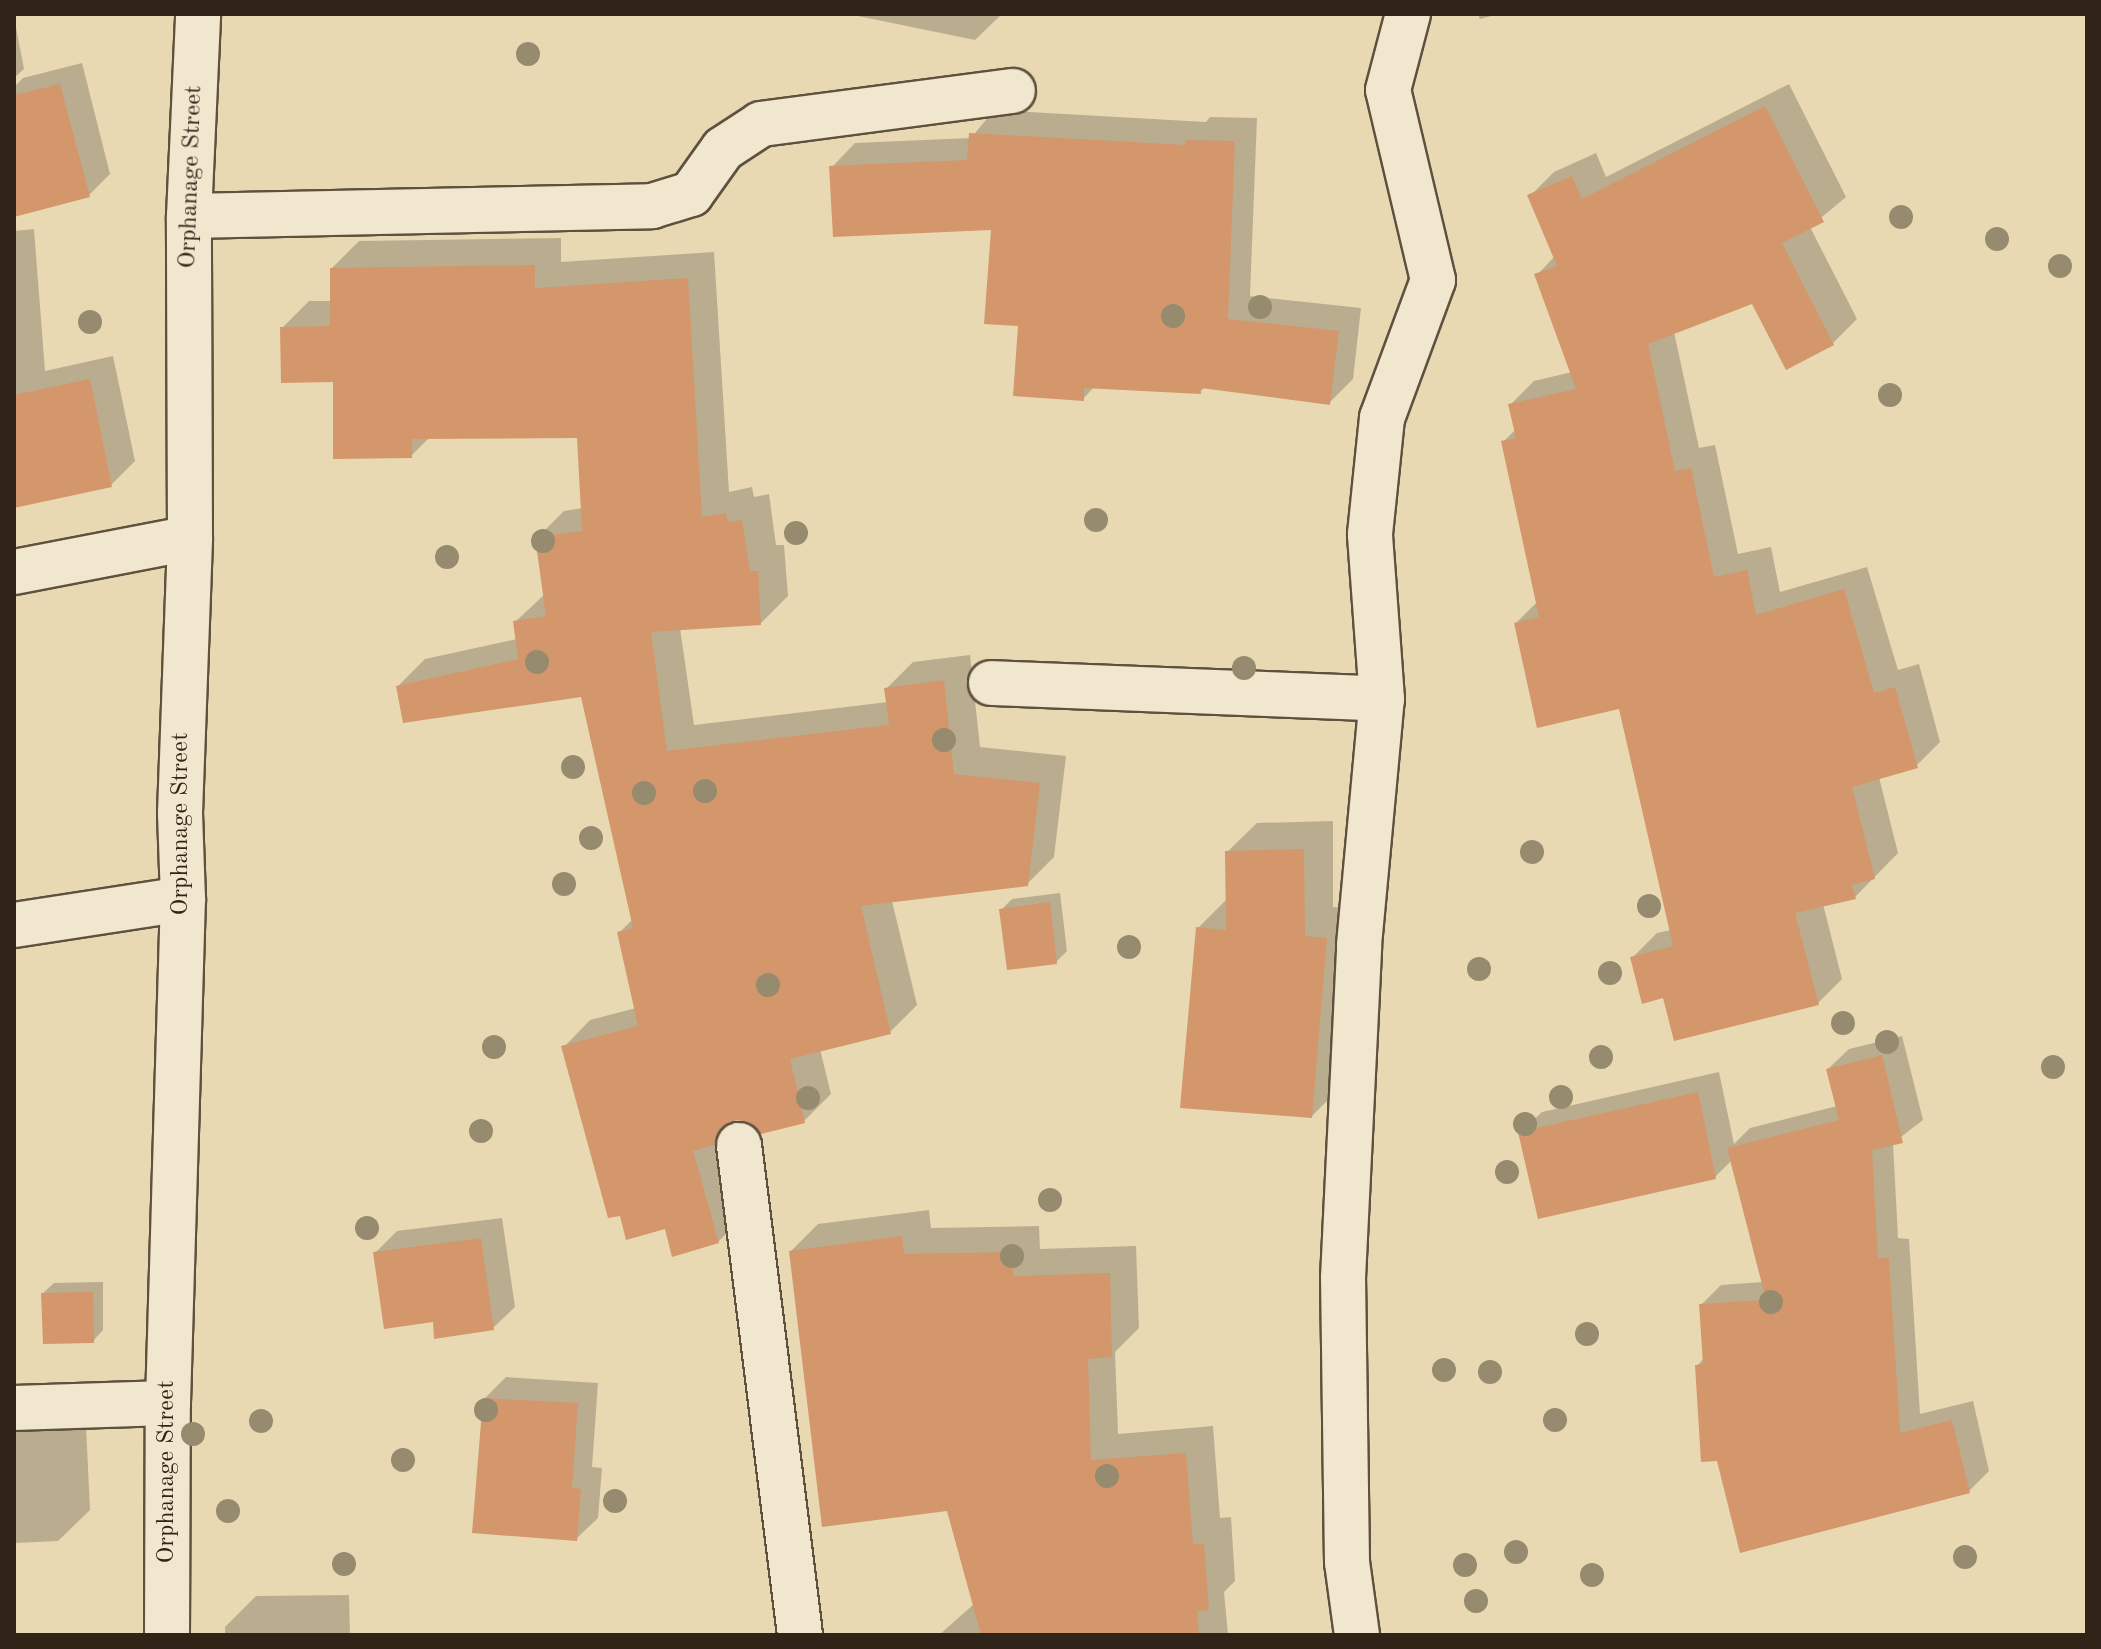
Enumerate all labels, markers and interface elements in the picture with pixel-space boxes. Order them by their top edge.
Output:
street label: Orphanage Street [174,85,210,269]
street label: Orphanage Street [168,732,196,916]
street label: Orphanage Street [154,1380,182,1564]

